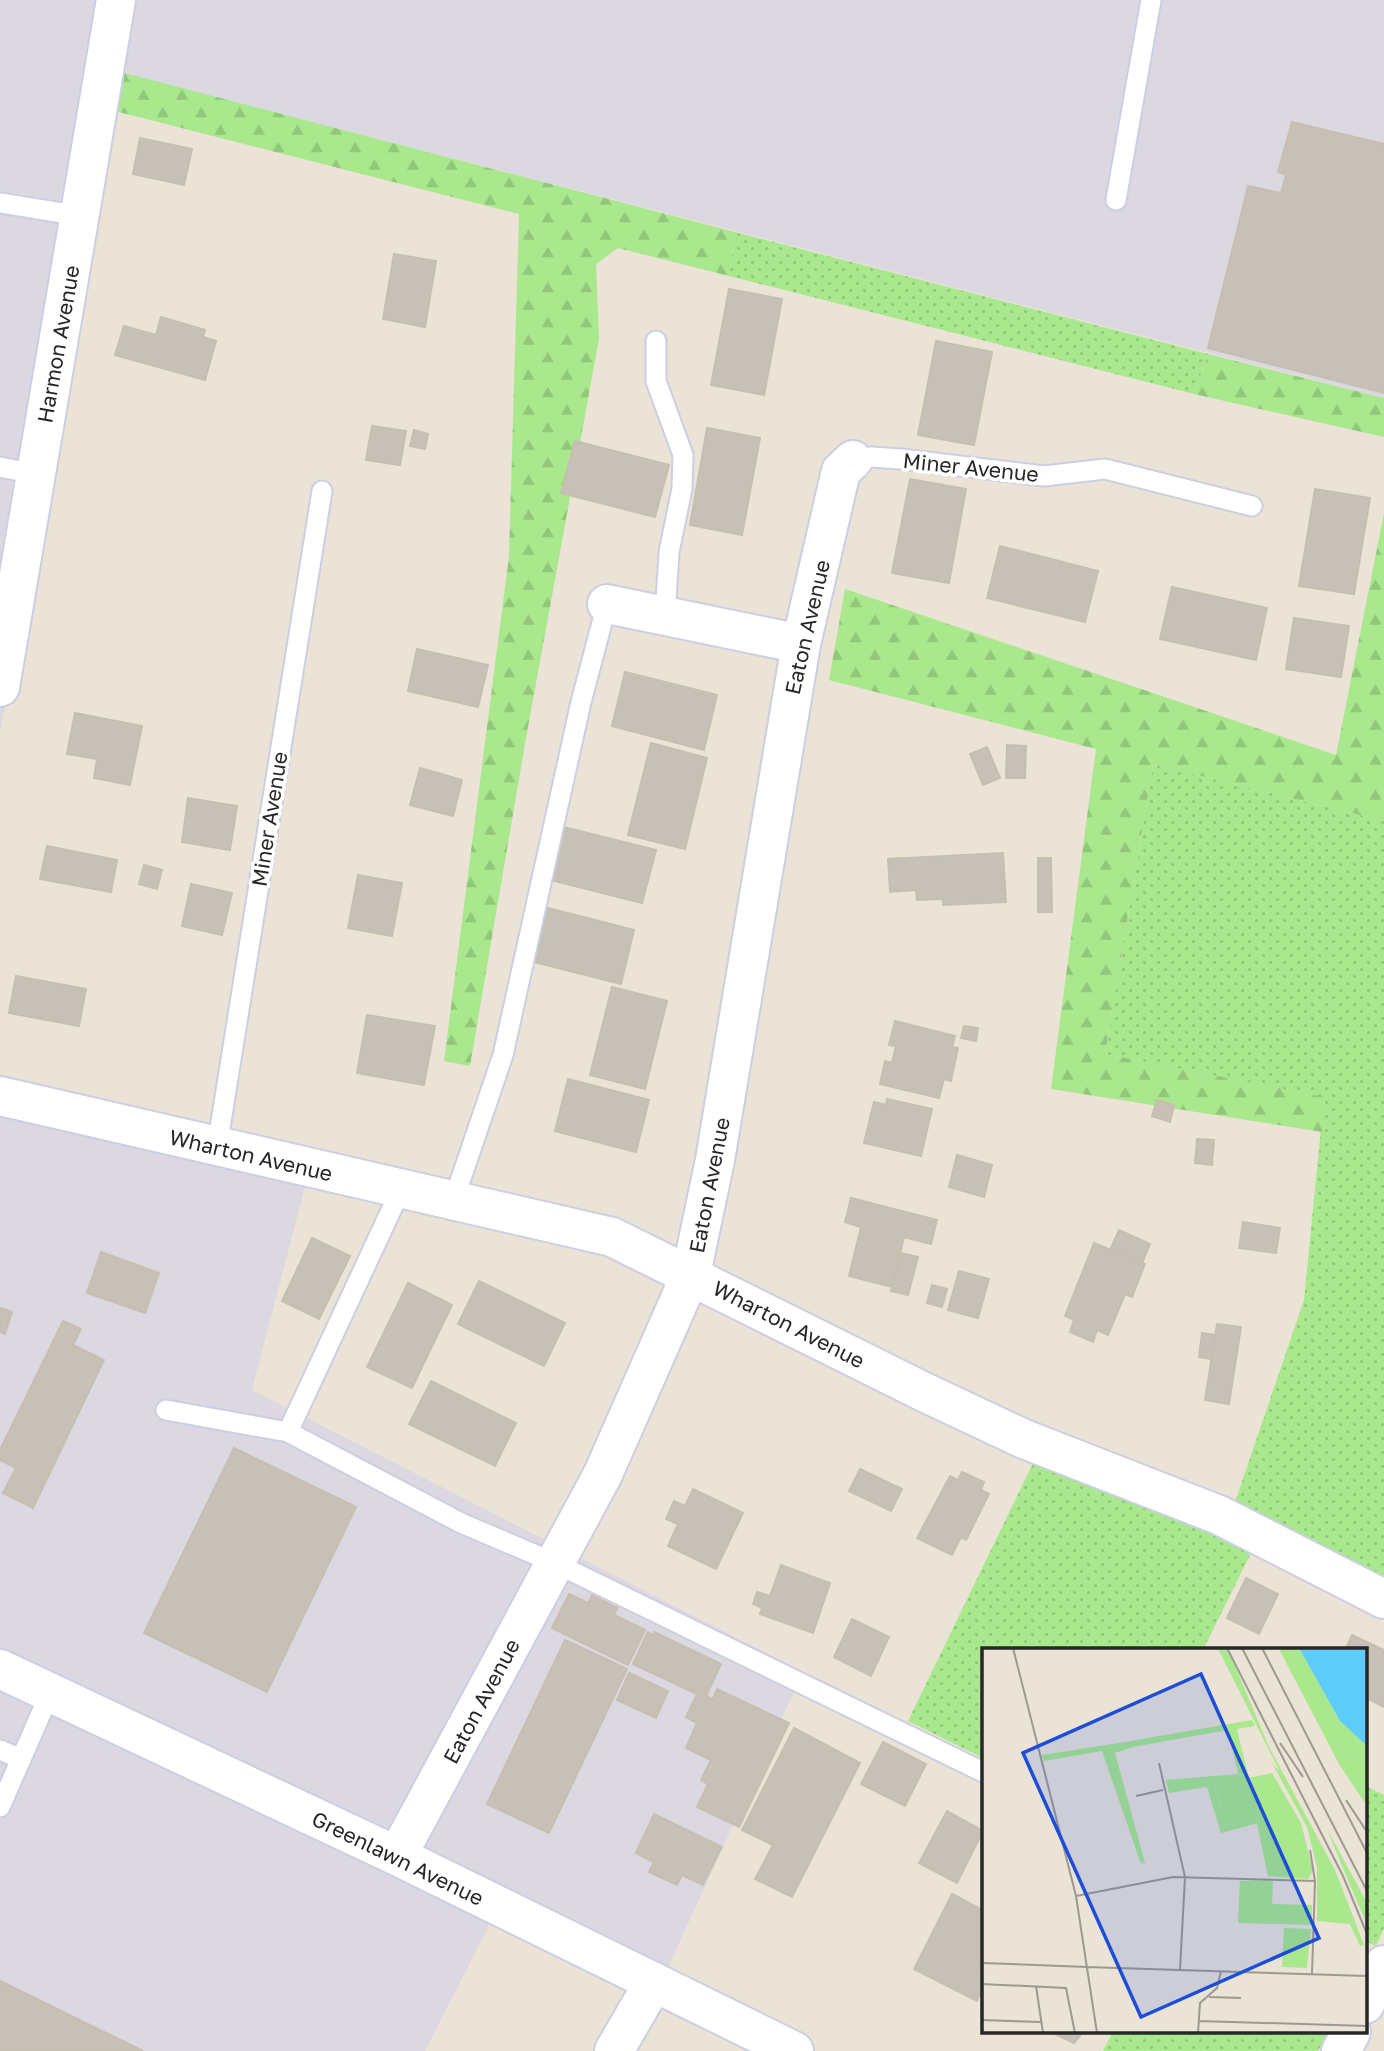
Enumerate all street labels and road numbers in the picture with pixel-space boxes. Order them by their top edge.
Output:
street label: Harmon Avenue [31,263,85,425]
street label: Miner Avenue [902,447,1040,487]
street label: Eaton Avenue [779,557,835,697]
street label: Miner Avenue [245,750,293,888]
street label: Eaton Avenue [683,1115,735,1255]
street label: Wharton Avenue [167,1124,335,1186]
street label: Wharton Avenue [709,1275,869,1373]
street label: Eaton Avenue [437,1634,525,1768]
street label: Greenlawn Avenue [308,1805,488,1911]

